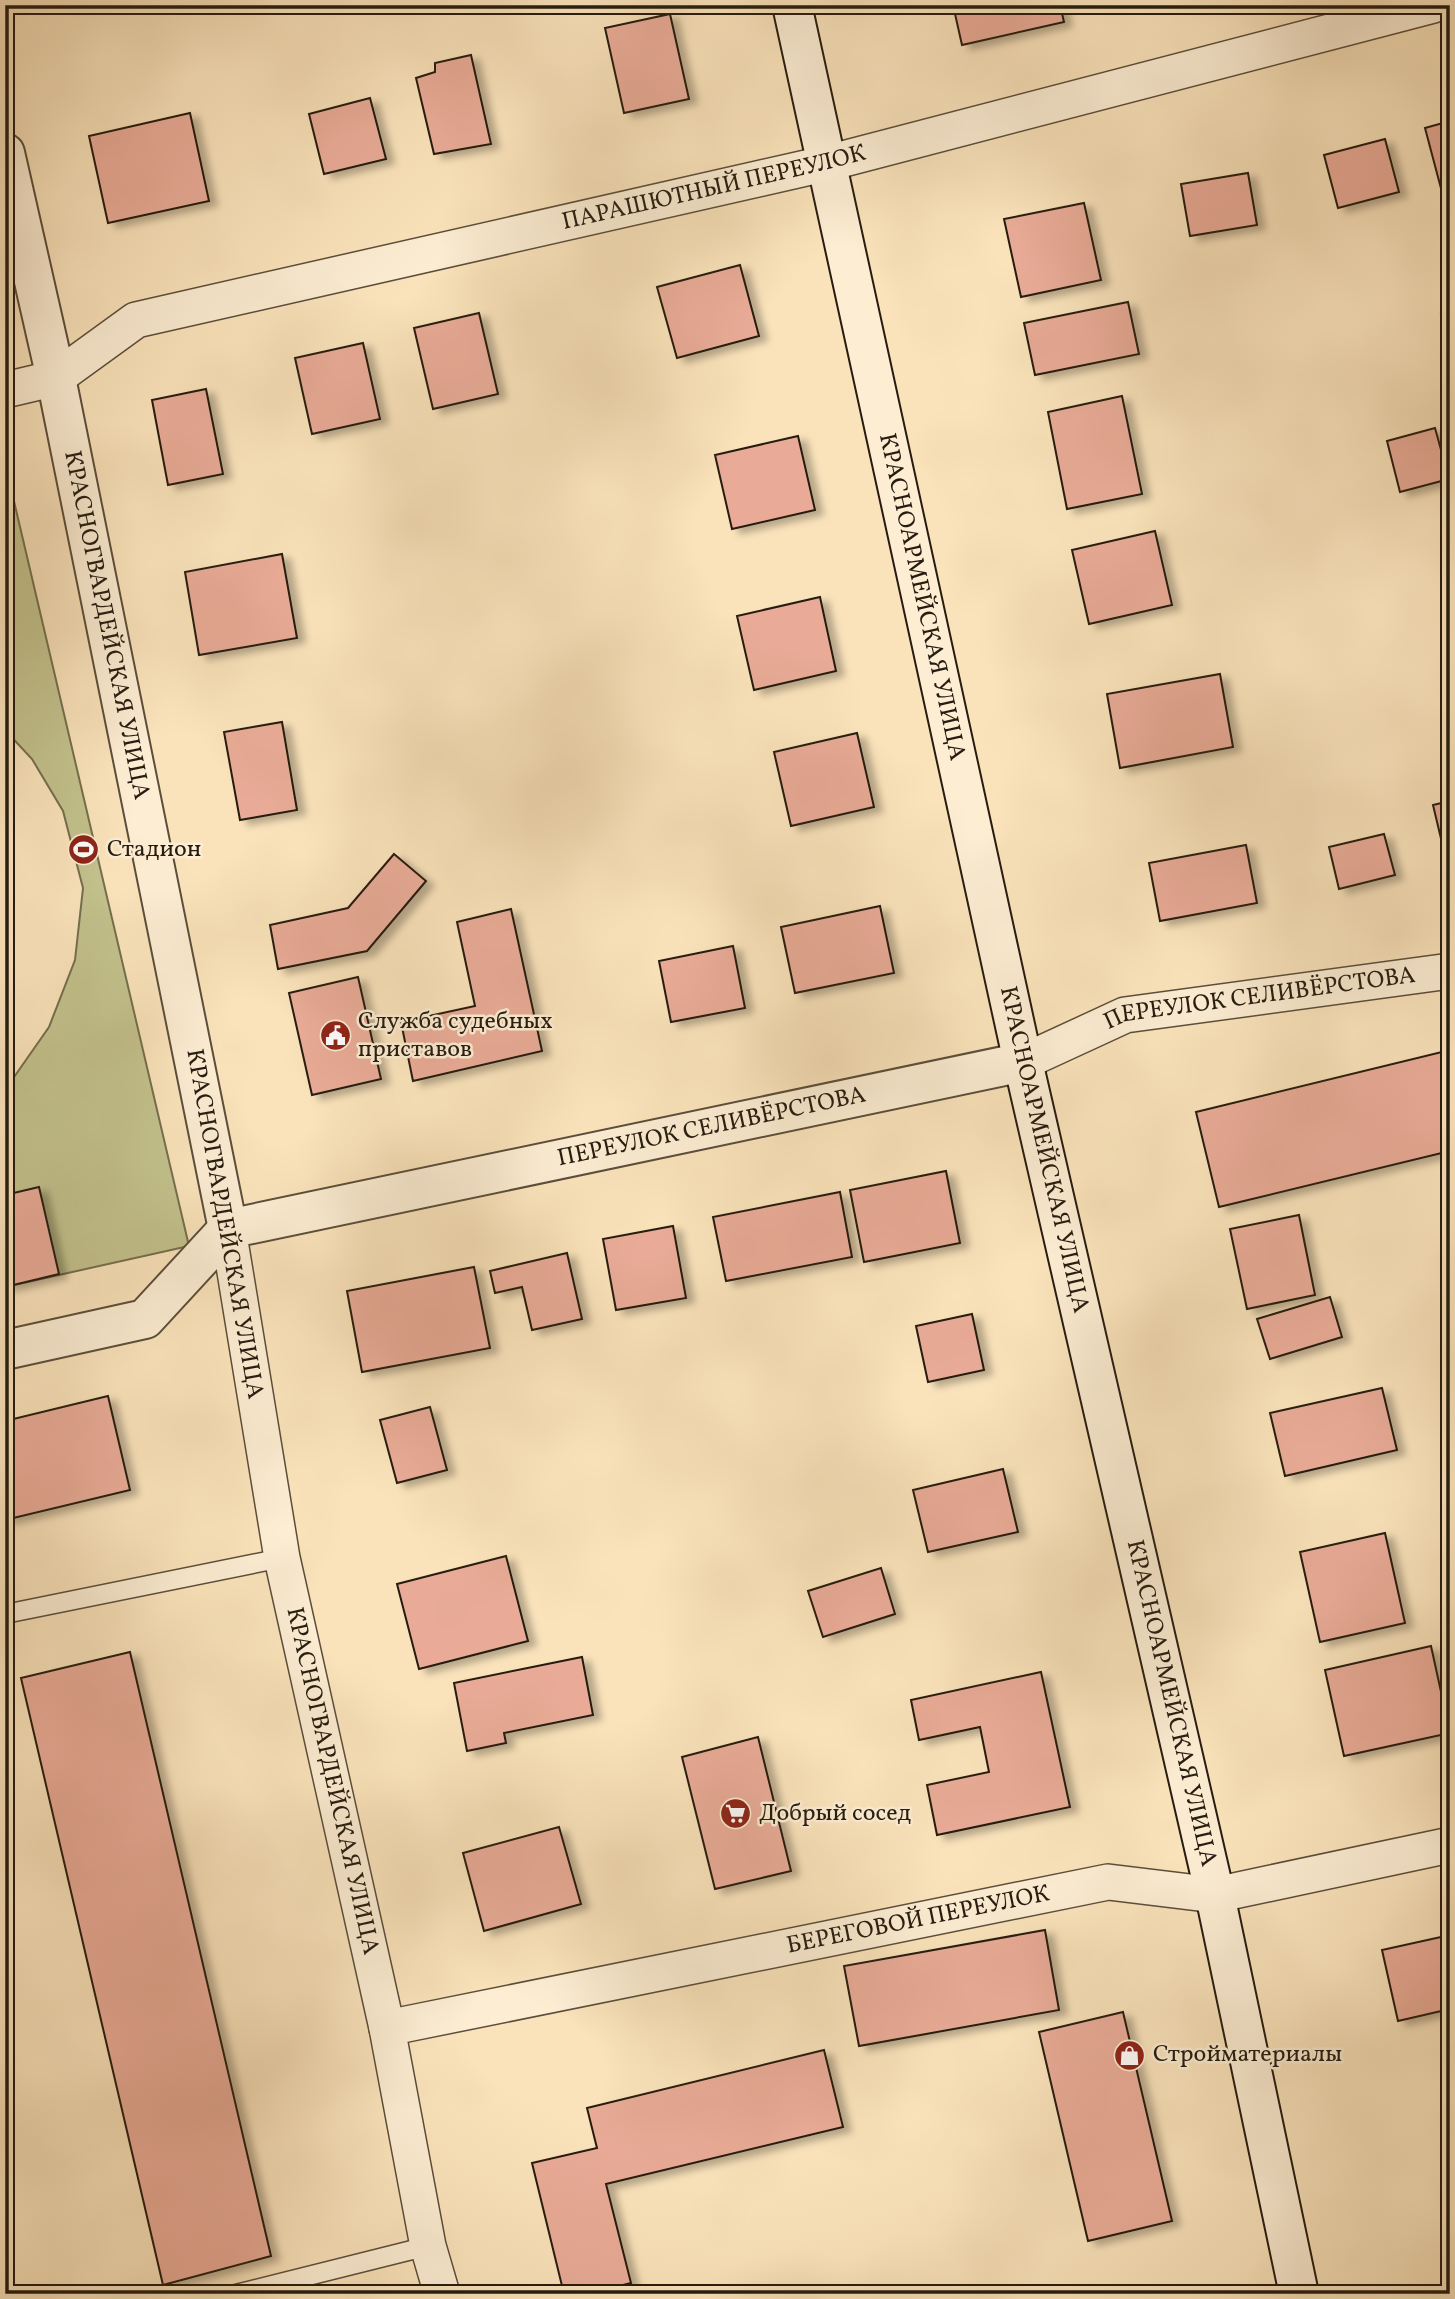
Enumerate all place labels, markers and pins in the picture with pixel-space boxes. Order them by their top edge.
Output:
sports icon: Стадион [67,833,101,867]
place label: Стадион [107,833,201,867]
place label: Служба судебных приставов [358,1005,553,1067]
public building icon: Служба судебных приставов [318,1019,352,1053]
supermarket icon: Добрый сосед [719,1797,753,1831]
place label: Добрый сосед [759,1797,912,1831]
shop icon: Стройматериалы [1113,2038,1147,2072]
place label: Стройматериалы [1153,2038,1342,2072]

